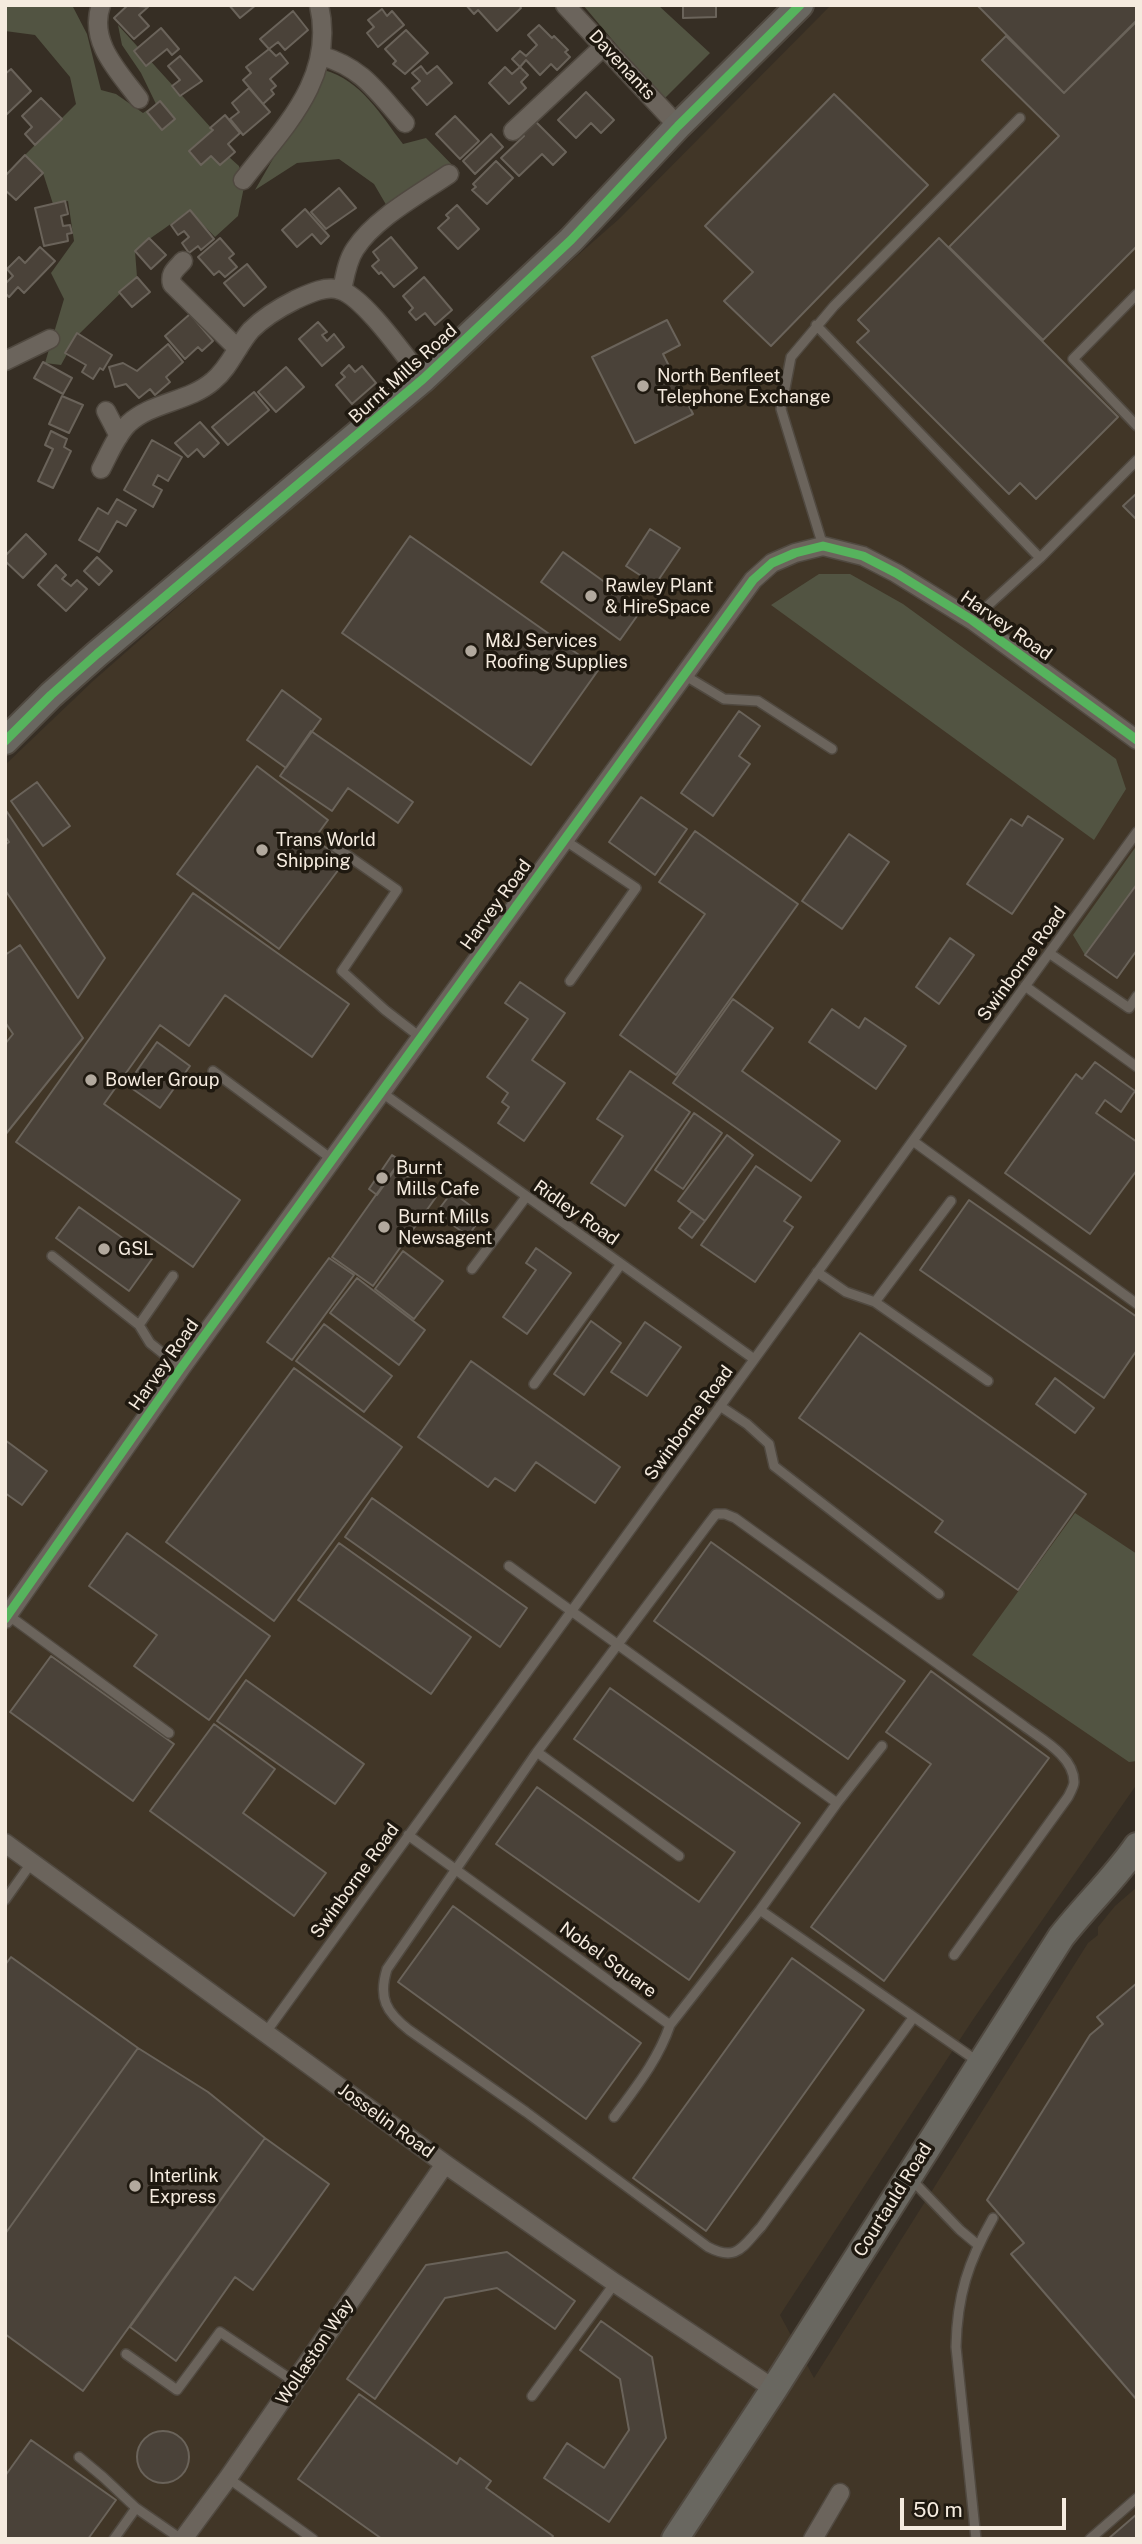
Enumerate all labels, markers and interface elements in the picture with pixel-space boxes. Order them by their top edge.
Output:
street label: Davenants [584,26,660,104]
street label: Burnt Mills Road [344,320,462,428]
place label: North Benfleet Telephone Exchange [657,365,830,408]
marker: North Benfleet Telephone Exchange [635,378,651,394]
place label: Rawley Plant & HireSpace [605,575,714,618]
street label: Harvey Road [956,587,1056,665]
marker: Rawley Plant & HireSpace [583,588,599,604]
place label: M&J Services Roofing Supplies [485,630,628,672]
marker: M&J Services Roofing Supplies [463,643,479,659]
place label: Trans World Shipping [276,829,376,872]
marker: Trans World Shipping [254,842,270,858]
street label: Harvey Road [456,856,536,954]
street label: Swinborne Road [973,902,1071,1026]
place label: Bowler Group [105,1069,219,1091]
marker: Bowler Group [83,1072,99,1088]
place label: Burnt Mills Cafe [396,1157,479,1200]
marker: Burnt Mills Cafe [374,1170,390,1186]
street label: Ridley Road [529,1176,623,1250]
place label: Burnt Mills Newsagent [398,1206,493,1248]
marker: Burnt Mills Newsagent [376,1219,392,1235]
place label: GSL [118,1238,154,1260]
marker: GSL [96,1241,112,1257]
street label: Harvey Road [125,1315,203,1415]
street label: Swinborne Road [640,1361,738,1485]
street label: Swinborne Road [306,1819,404,1943]
street label: Nobel Square [555,1918,661,2002]
street label: Josselin Road [334,2079,438,2163]
street label: Courtauld Road [849,2139,937,2261]
place label: Interlink Express [149,2165,219,2208]
marker: Interlink Express [127,2178,143,2194]
street label: Wollaston Way [272,2295,358,2409]
scale bar [904,2484,1070,2528]
text: 50 m [913,2497,963,2522]

